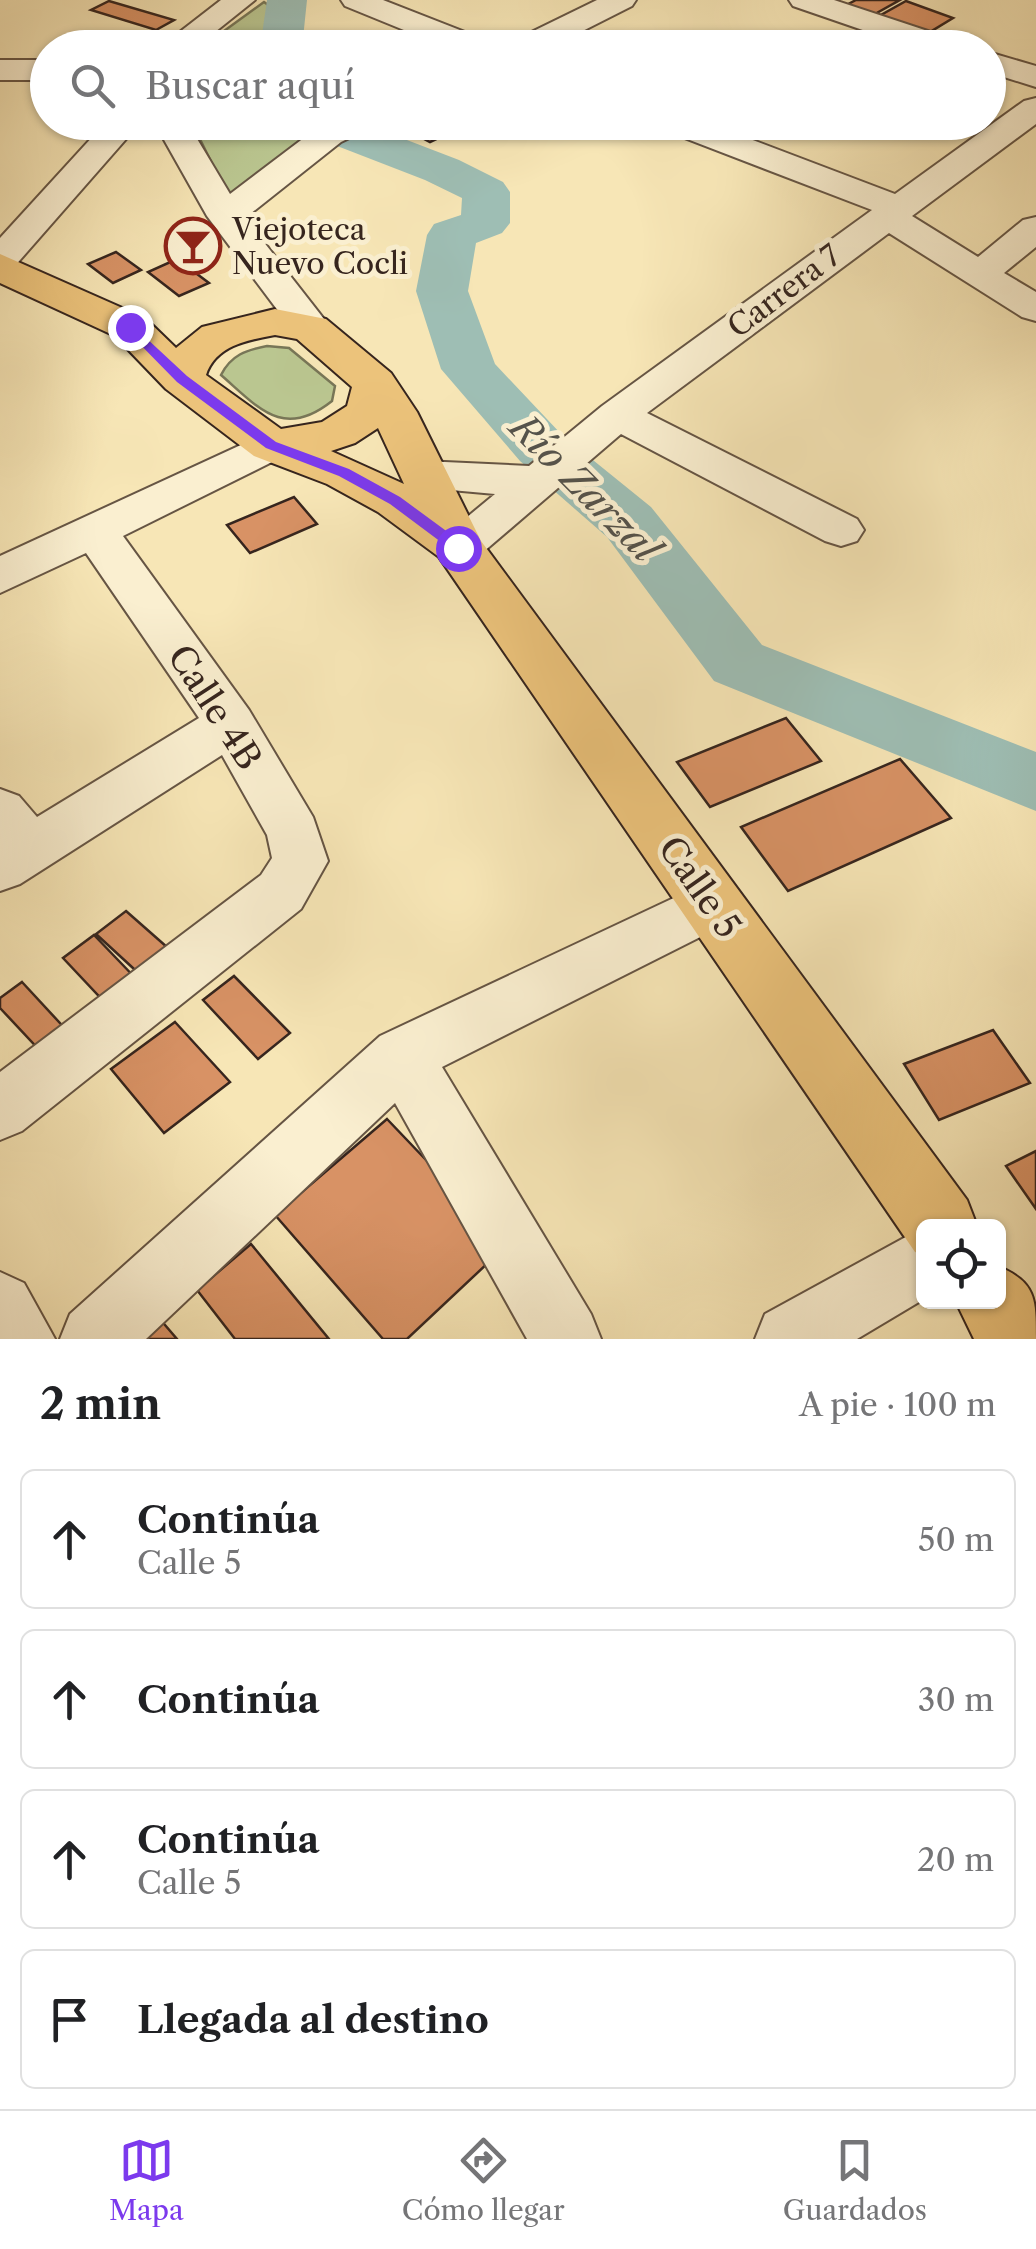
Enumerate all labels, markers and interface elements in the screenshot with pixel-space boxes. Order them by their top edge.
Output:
search box [30,30,1006,140]
icon: search [65,58,120,113]
text: Buscar aquí [145,62,355,109]
place label: Viejoteca Nuevo Cocli [231,211,408,282]
bar icon: Viejoteca Nuevo Cocli [163,216,223,276]
street label: Carrera 7 [720,237,848,345]
route end [108,305,154,351]
water label: Río Zarzal [499,402,672,575]
route start [436,526,482,572]
street label: Calle 4B [159,637,271,777]
street label: Calle 5 [650,828,750,946]
map controls [916,1219,1006,1309]
button: locate [916,1219,1006,1309]
text: 2 min [40,1378,161,1430]
text: A pie · 100 m [799,1385,996,1424]
text: Continúa [137,1496,320,1543]
icon: ahead [42,1512,97,1567]
text: 50 m [918,1520,994,1559]
text: Calle 5 [137,1543,241,1582]
icon: ahead [42,1672,97,1727]
text: Continúa [137,1676,320,1723]
text: 30 m [918,1680,994,1719]
text: Continúa [137,1816,320,1863]
icon: ahead [42,1832,97,1887]
text: 20 m [917,1840,994,1879]
text: Calle 5 [137,1863,241,1902]
icon: arrive [42,1992,97,2047]
text: Llegada al destino [137,1996,489,2043]
tab: Mapa [109,2133,184,2227]
tab: Cómo llegar [402,2133,565,2227]
tab: Guardados [783,2133,927,2227]

